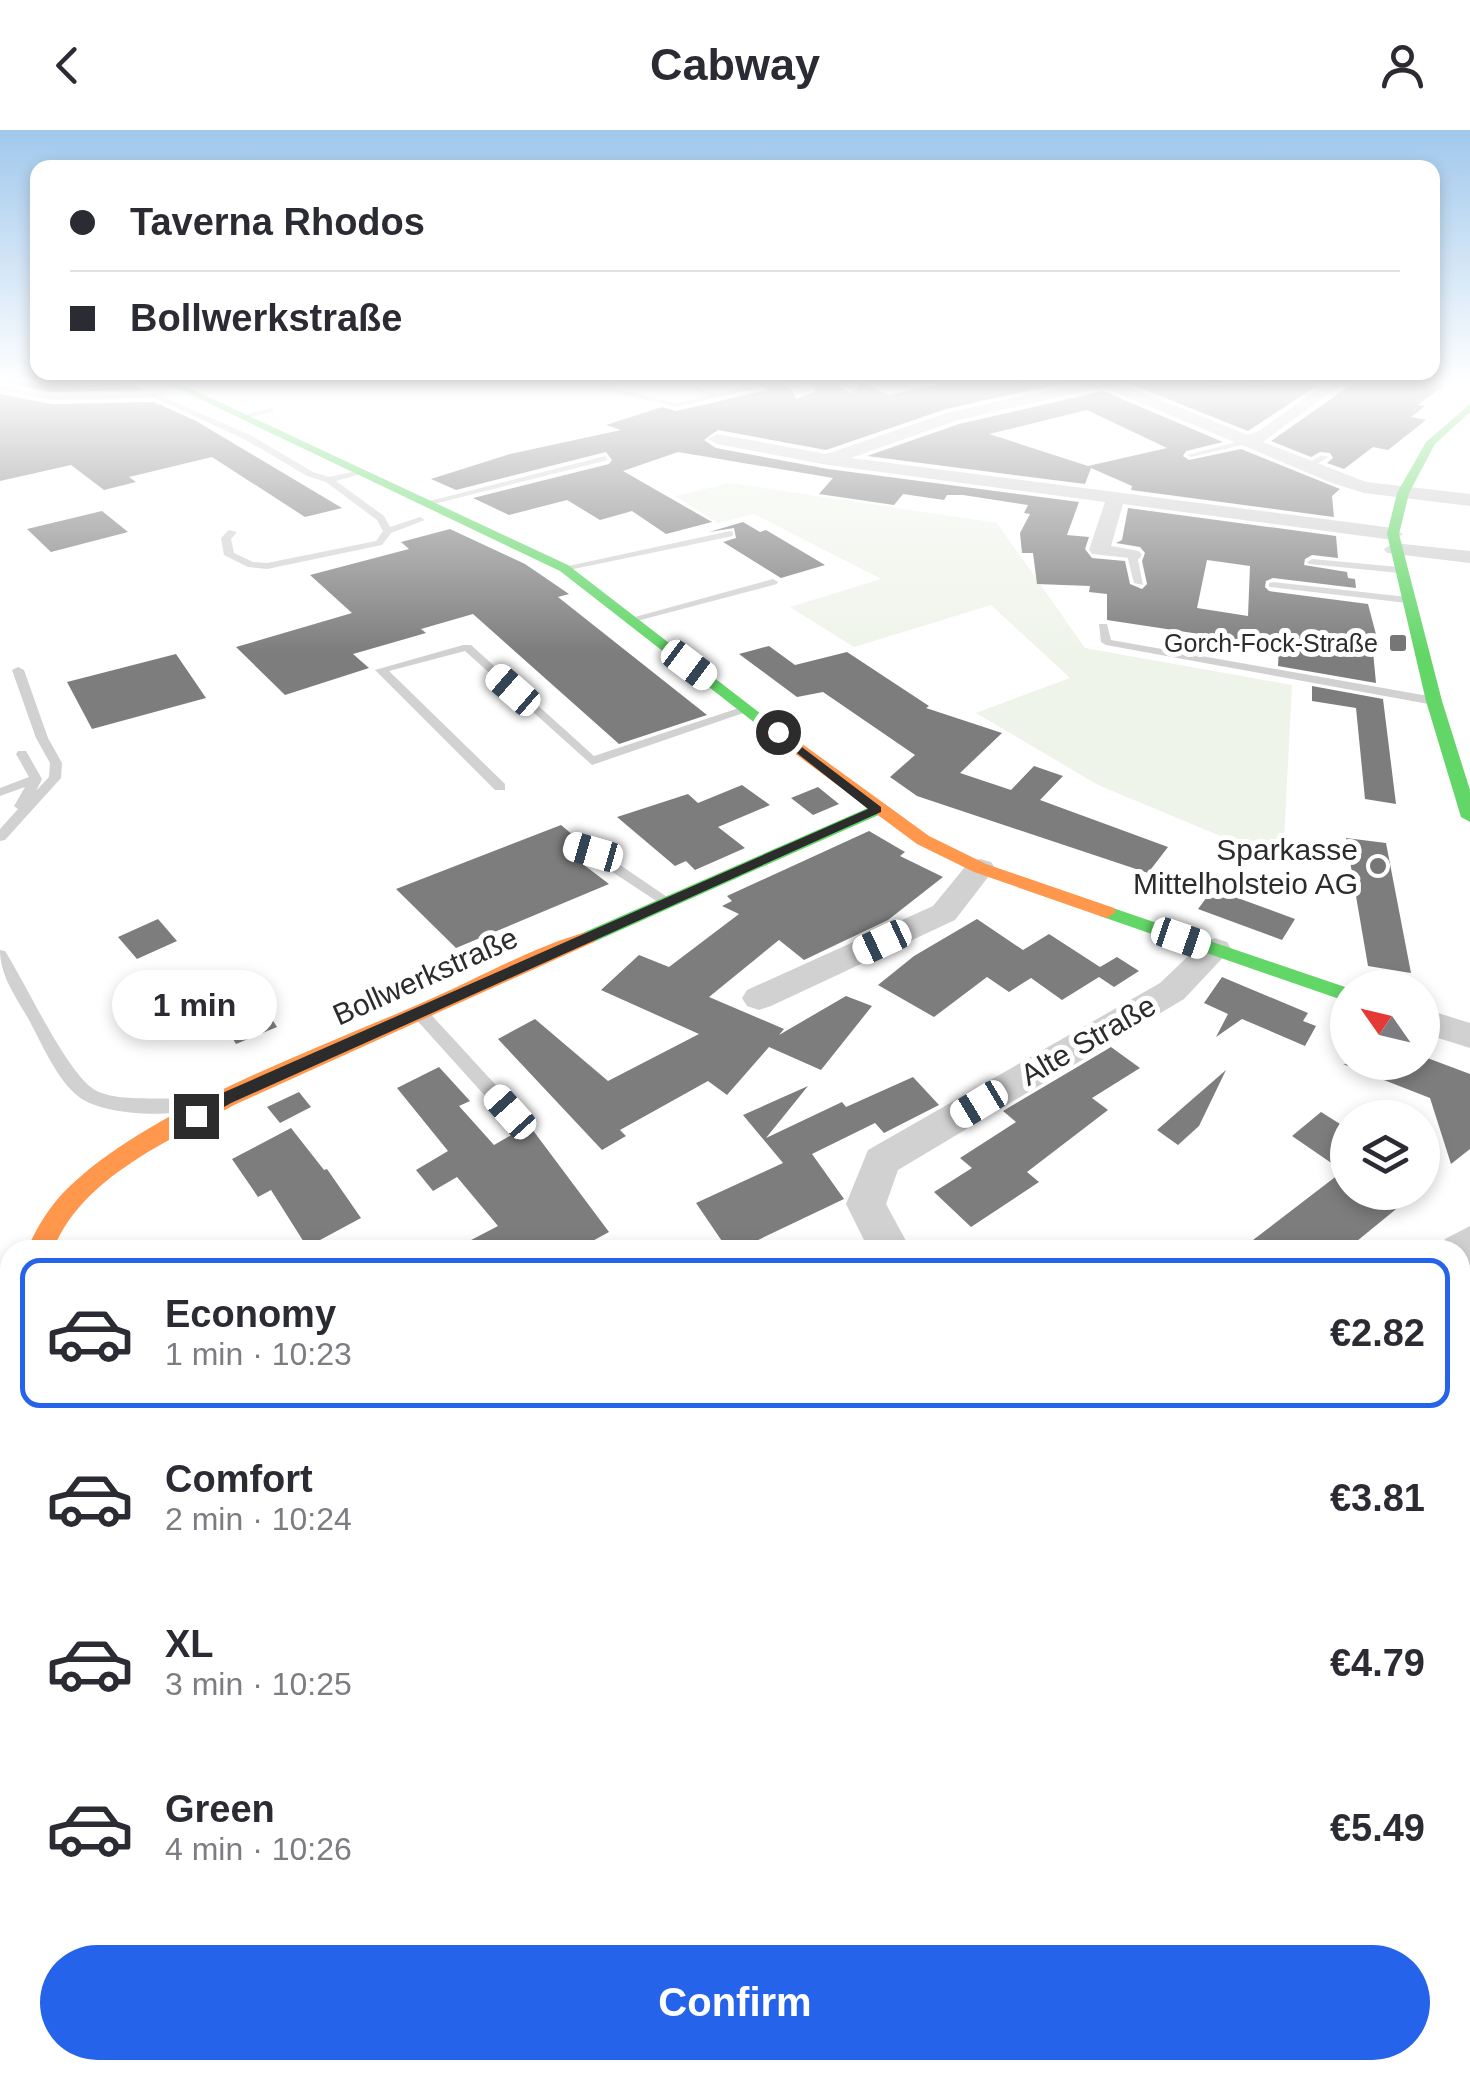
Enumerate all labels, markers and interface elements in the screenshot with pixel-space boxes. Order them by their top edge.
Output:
icon: back [40,38,95,93]
icon: person [1375,38,1430,93]
text: Cabway [650,39,820,90]
text: Taverna Rhodos [130,201,425,243]
text: Bollwerkstraße [130,297,402,339]
place label: Gorch-Fock-Straße [1164,629,1378,657]
marker: Gorch-Fock-Straße [1387,632,1409,654]
car [656,635,722,695]
car [481,659,545,721]
route start [756,710,801,755]
car [560,829,626,875]
place label: Sparkasse Mittelholsteio AG [1133,833,1358,900]
marker: Sparkasse Mittelholsteio AG [1367,855,1389,877]
car [1148,914,1214,962]
car [848,916,916,968]
street label: Bollwerkstraße [328,921,522,1031]
north arrow [1330,970,1440,1080]
map controls [1330,970,1440,1210]
callout: 1 min [114,971,278,1041]
text: 1 min [153,987,236,1023]
street label: Alte Straße [1015,988,1161,1092]
car [946,1076,1012,1132]
car [479,1080,541,1144]
route end [174,1094,219,1139]
button: layers [1330,1100,1440,1210]
icon: car [45,1288,135,1378]
text: Economy [165,1293,336,1335]
text: €2.82 [1330,1312,1425,1354]
text: 1 min · 10:23 [165,1336,352,1372]
icon: car [45,1453,135,1543]
text: Comfort [165,1458,313,1500]
text: €3.81 [1330,1477,1425,1519]
text: 2 min · 10:24 [165,1501,352,1537]
icon: car [45,1618,135,1708]
text: XL [165,1623,214,1665]
text: €4.79 [1330,1642,1425,1684]
text: 3 min · 10:25 [165,1666,352,1702]
icon: car [45,1783,135,1873]
text: Green [165,1788,275,1830]
text: €5.49 [1330,1807,1425,1849]
text: 4 min · 10:26 [165,1831,352,1867]
button: Confirm [40,1945,1430,2060]

